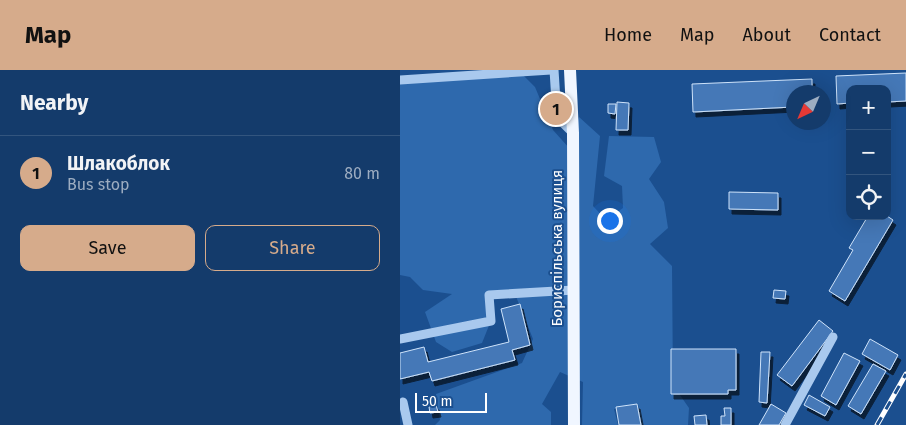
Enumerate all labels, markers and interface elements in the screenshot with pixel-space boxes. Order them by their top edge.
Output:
text: Map [25,21,71,49]
text: Home [604,24,652,46]
text: Map [680,24,714,46]
text: About [742,24,791,46]
text: Contact [819,24,881,46]
north arrow [786,85,831,130]
map controls [846,85,891,220]
button: + [846,85,891,130]
text: Nearby [20,90,88,116]
pin: 1 [540,90,572,128]
button: − [846,130,891,175]
text: Шлакоблок [67,152,170,175]
text: 1 [32,164,40,183]
text: 80 m [344,164,380,183]
street label: Бориспільська вулиця [548,170,566,326]
text: Bus stop [67,175,130,194]
button: locate [846,175,891,220]
your location [597,208,623,234]
button: Save [20,225,195,271]
button: Share [205,225,380,271]
scale bar [415,390,488,413]
text: 50 m [422,393,453,410]

